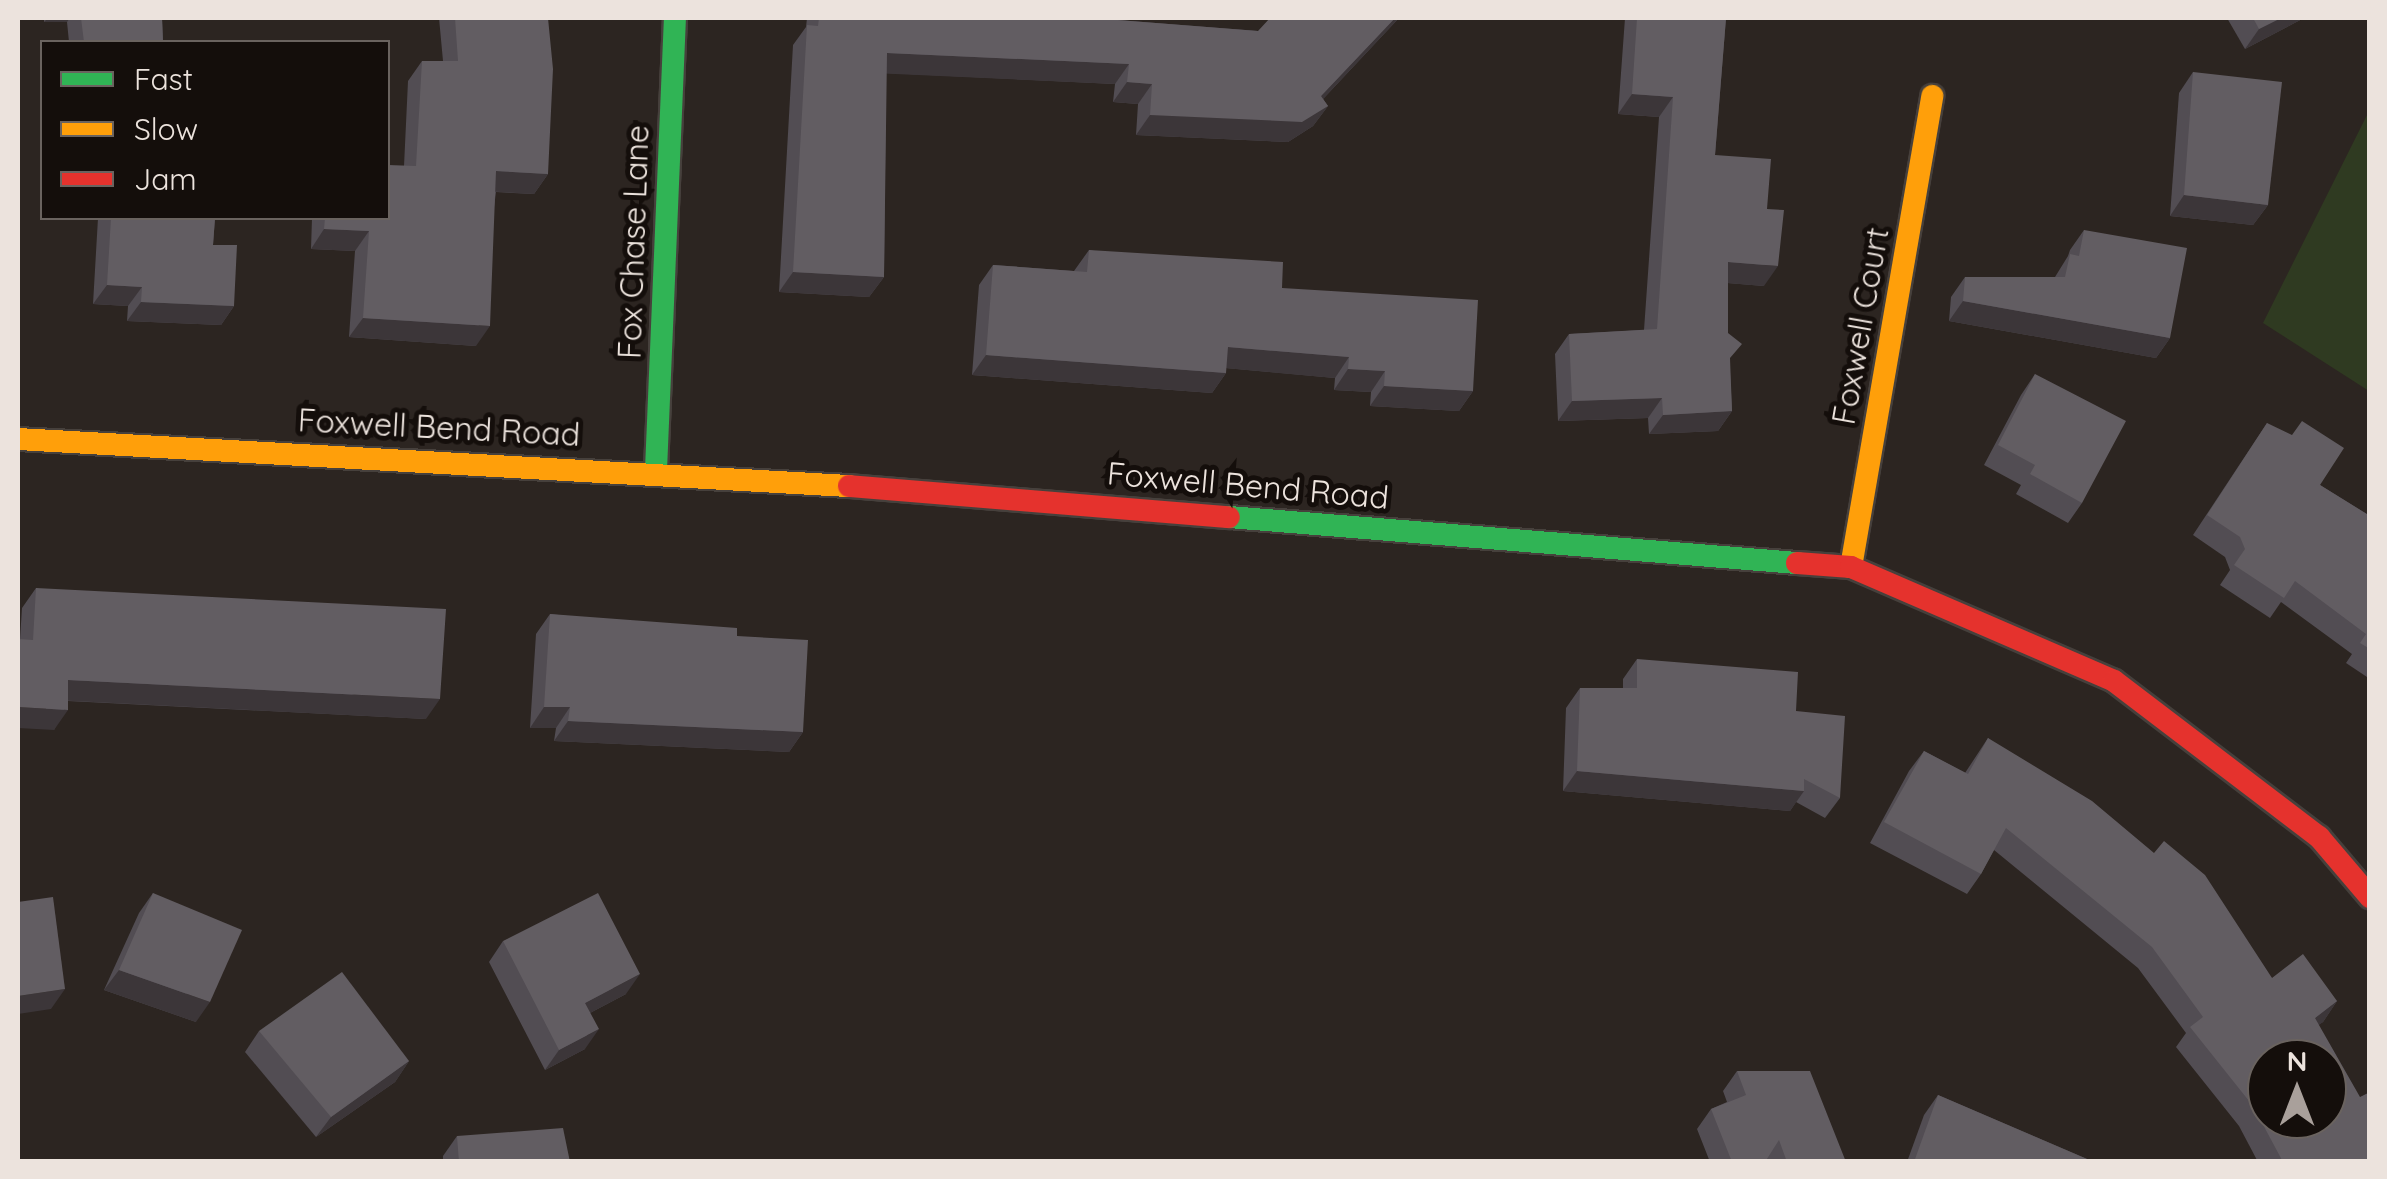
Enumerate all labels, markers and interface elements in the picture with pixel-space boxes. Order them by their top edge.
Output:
legend [40,40,390,220]
text: Fast [134,60,193,98]
text: Slow [134,110,198,148]
street label: Fox Chase Lane [610,124,656,360]
text: Jam [134,160,197,198]
street label: Foxwell Court [1824,225,1896,427]
street label: Foxwell Bend Road [297,400,581,454]
street label: Foxwell Bend Road [1106,454,1390,516]
north arrow [2247,1039,2347,1139]
text: N [2287,1043,2307,1078]

